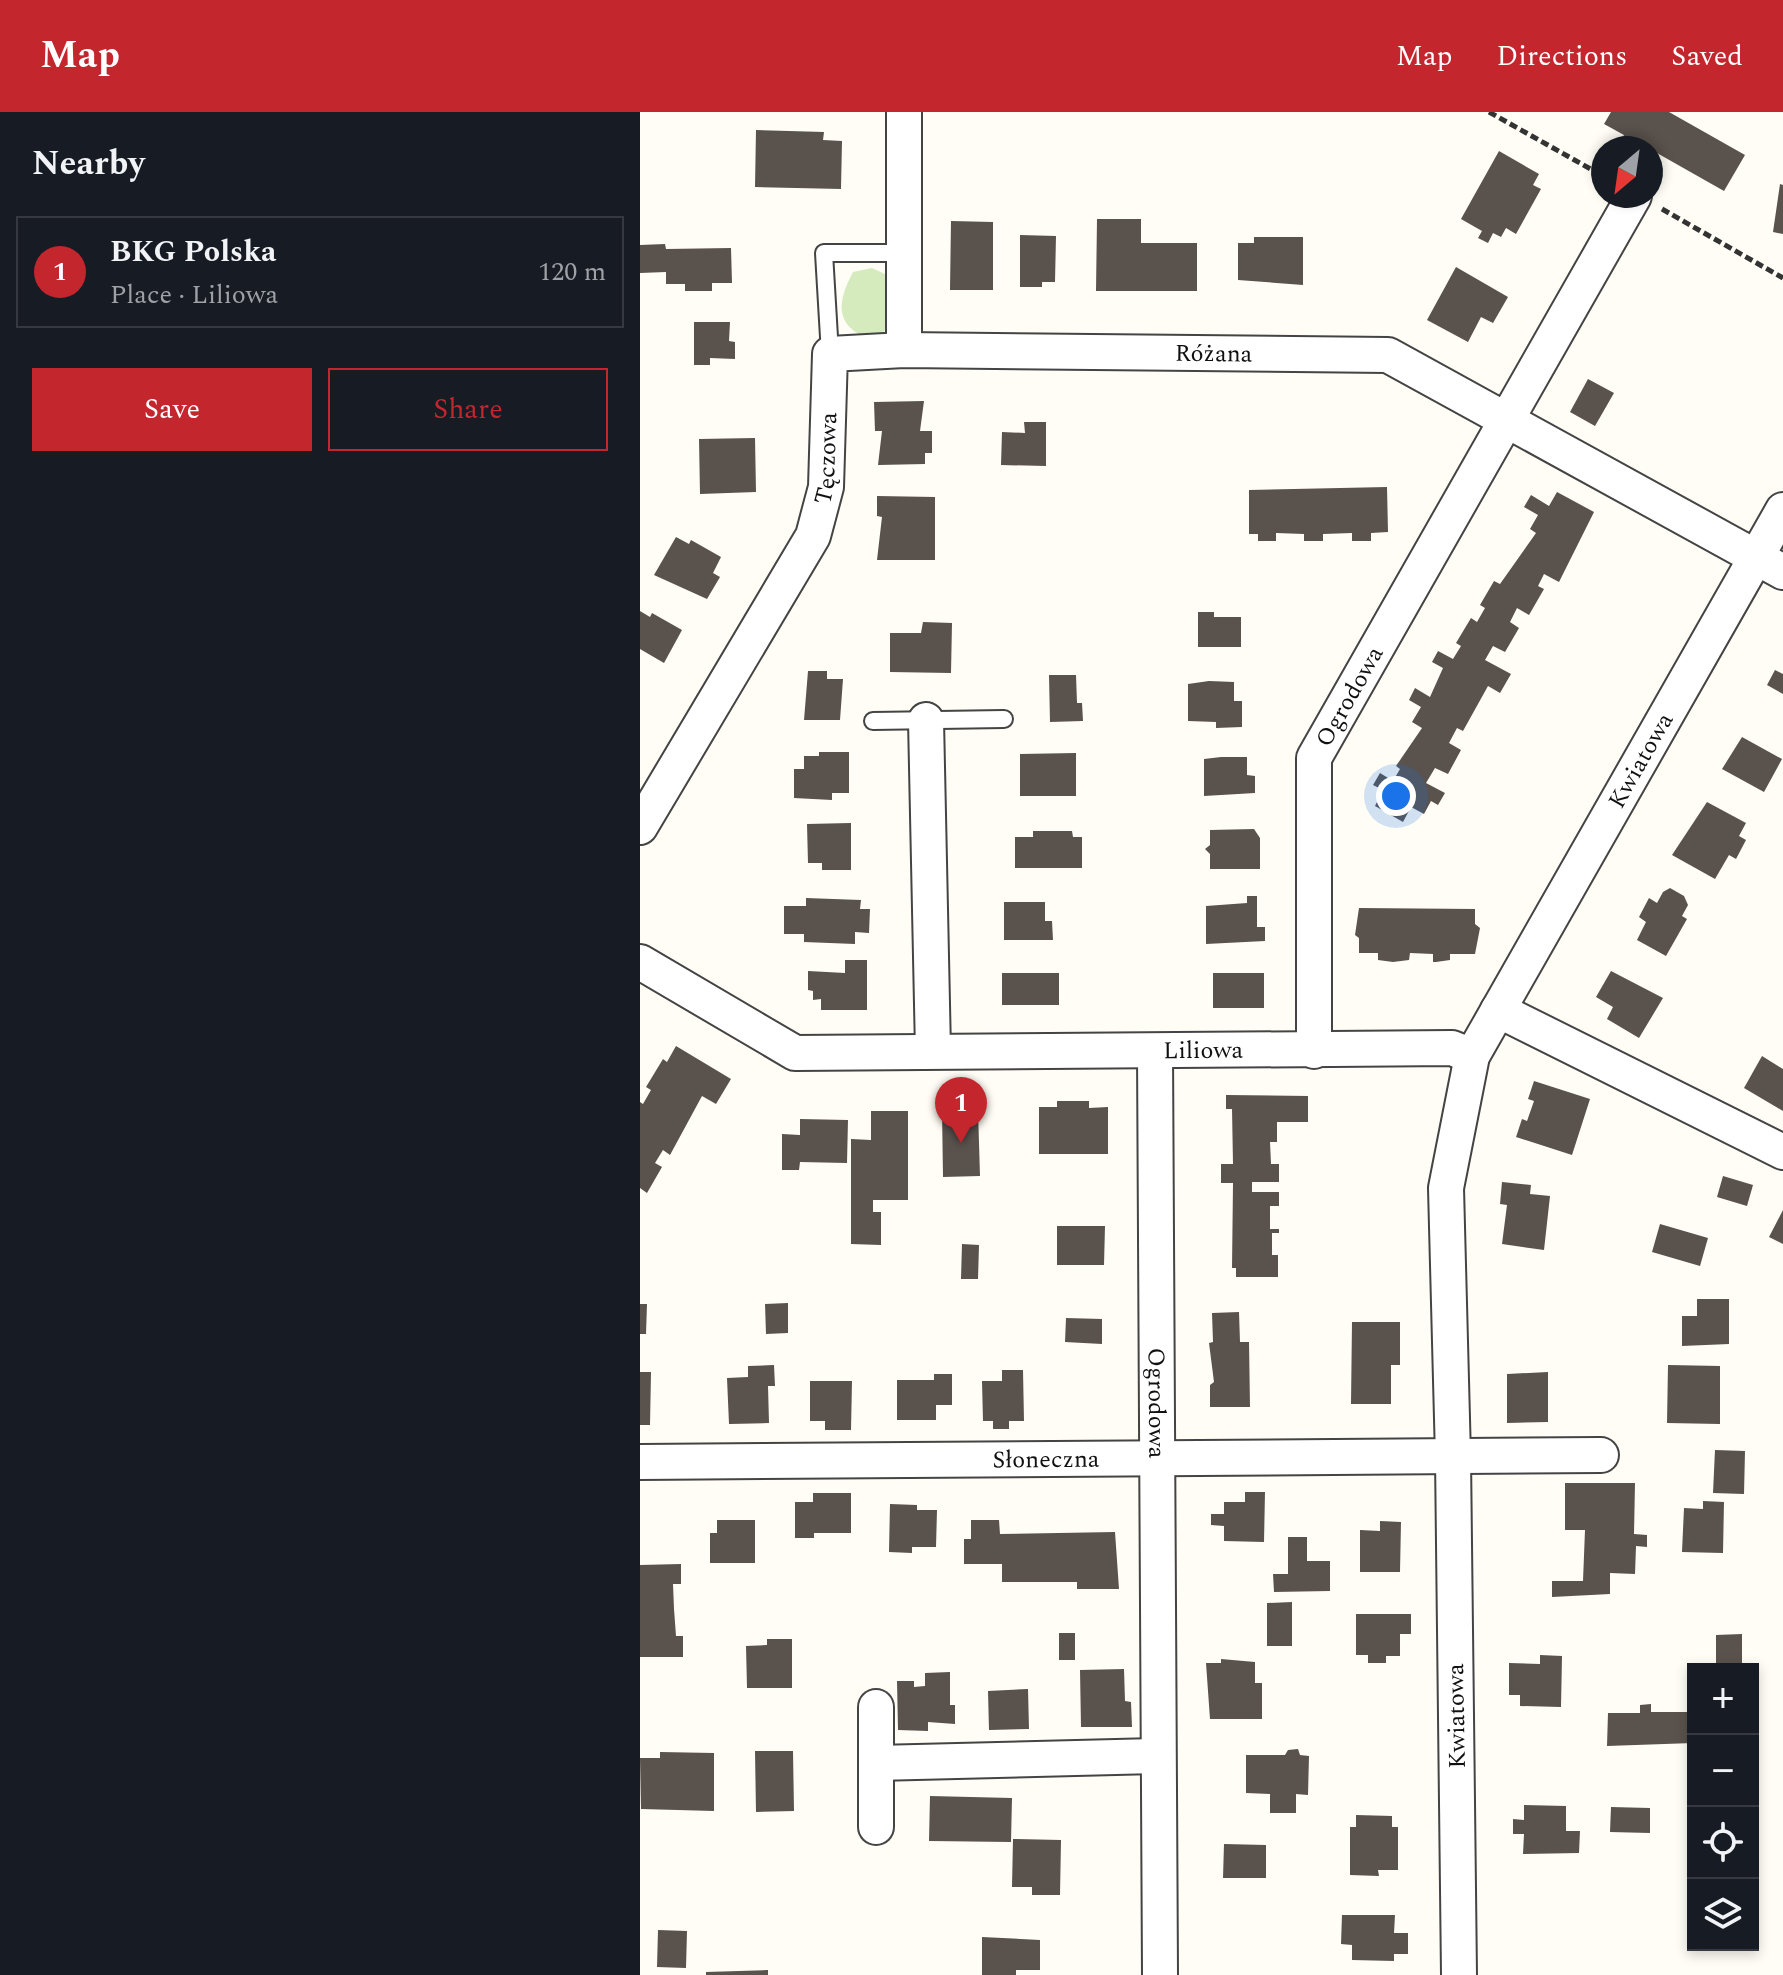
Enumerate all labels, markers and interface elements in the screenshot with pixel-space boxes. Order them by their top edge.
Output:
text: Map [40,27,120,85]
text: Map [1396,35,1453,78]
text: Directions [1497,35,1627,78]
text: Saved [1671,35,1743,78]
north arrow [1591,136,1663,208]
text: Nearby [32,138,145,190]
text: BKG Polska [110,229,277,275]
text: 1 [53,252,67,292]
text: 120 m [538,252,606,292]
text: Place · Liliowa [110,275,278,315]
street label: Różana [1175,336,1253,373]
button: Save [32,368,312,451]
button: Share [328,368,608,451]
street label: Tęczowa [805,411,847,509]
street label: Ogrodowa [1307,639,1393,754]
street label: Kwiatowa [1600,706,1683,815]
your location [1376,776,1416,816]
street label: Liliowa [1163,1033,1244,1069]
pin: 1 [935,1077,987,1143]
street label: Ogrodowa [1138,1347,1174,1459]
street label: Słoneczna [992,1442,1100,1478]
street label: Kwiatowa [1438,1663,1476,1769]
map controls [1687,1663,1759,1951]
button: + [1687,1663,1759,1735]
button: − [1687,1735,1759,1807]
button: locate [1687,1807,1759,1879]
button: layers [1687,1879,1759,1951]

